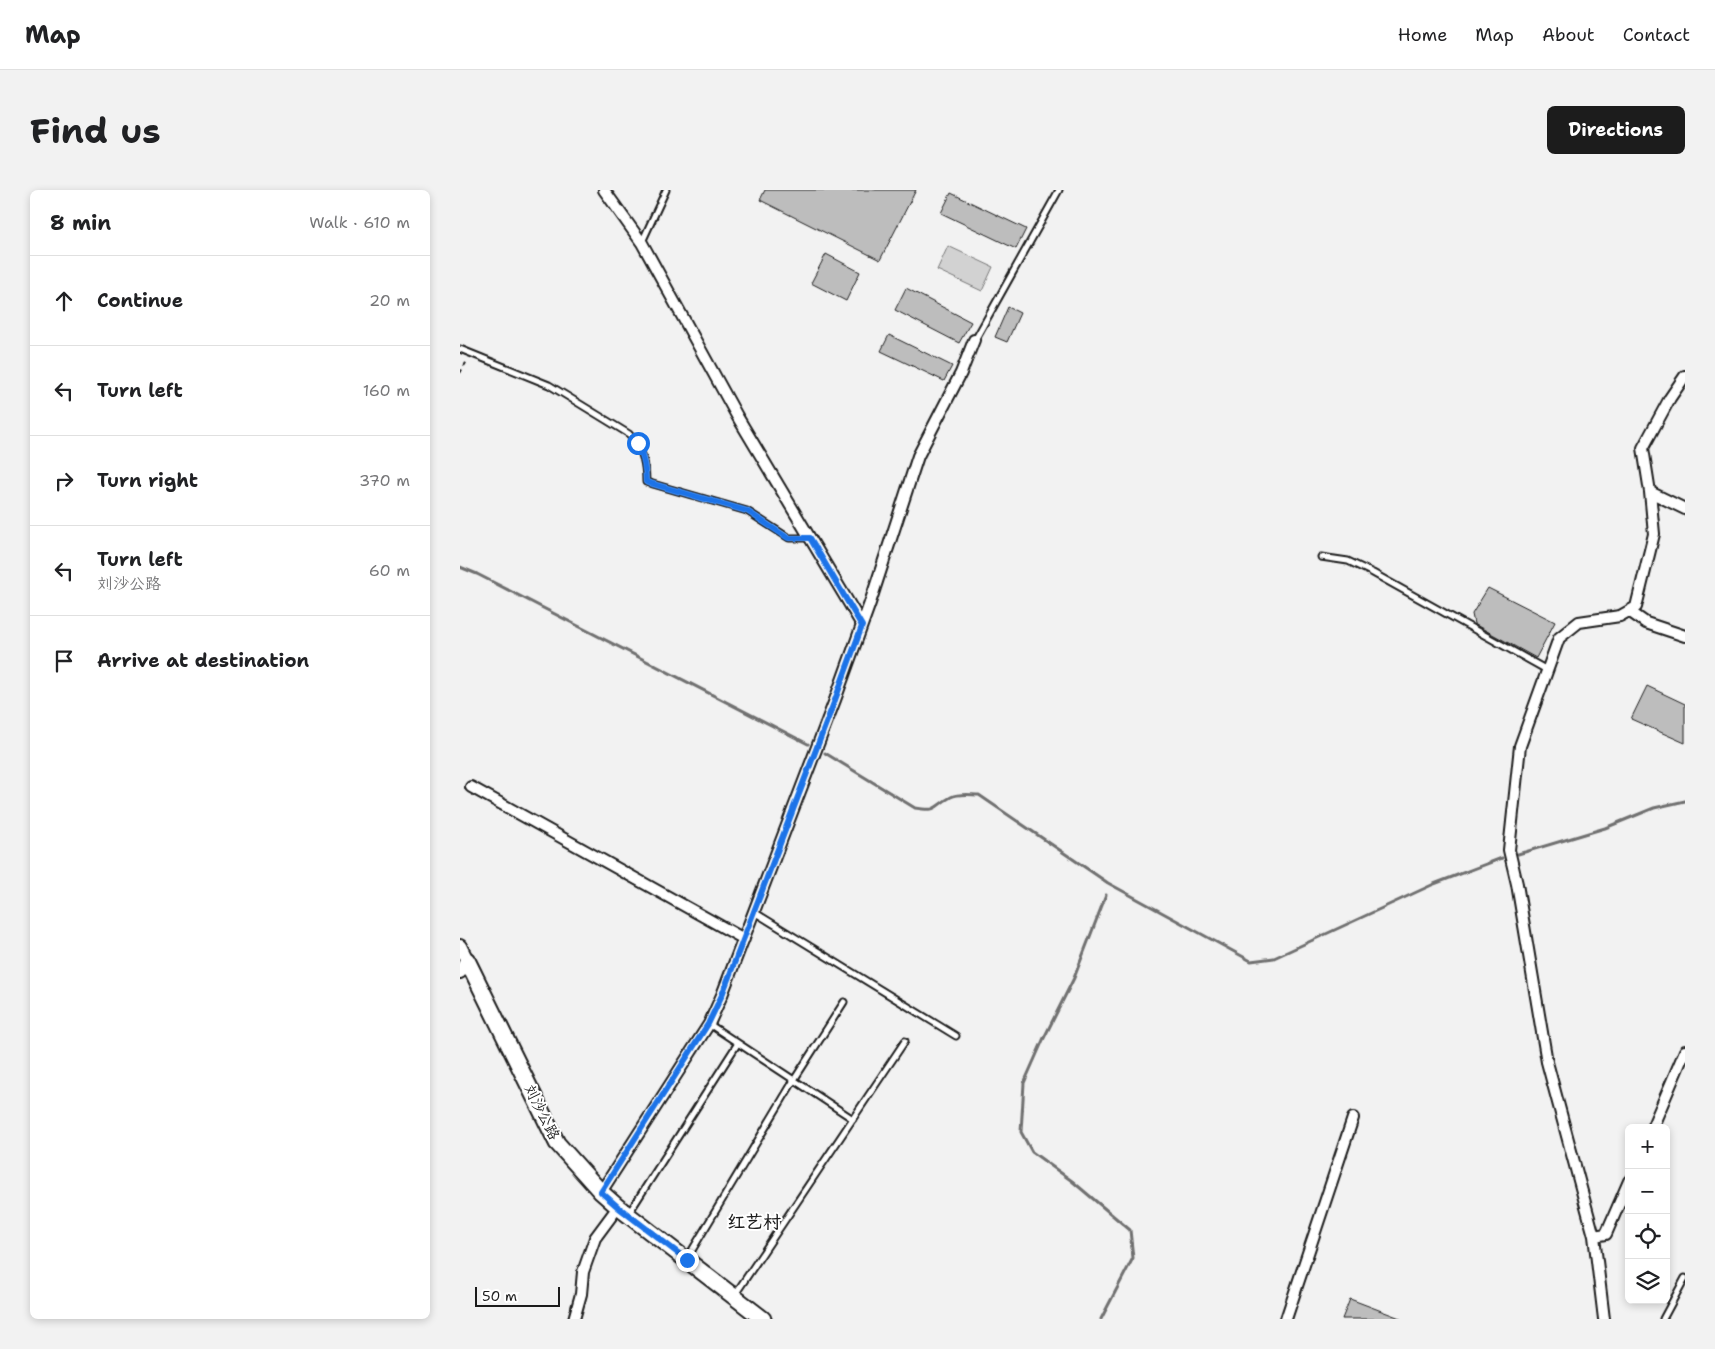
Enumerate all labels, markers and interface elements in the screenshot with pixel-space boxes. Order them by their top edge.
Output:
text: Map [25,19,81,51]
text: Home [1398,23,1447,47]
text: Map [1475,23,1514,47]
text: About [1542,23,1595,47]
text: Contact [1623,23,1690,47]
button: Directions [1547,106,1685,154]
text: Find us [30,107,161,154]
text: 8 min [50,209,111,237]
text: Walk · 610 m [309,212,410,233]
icon: ahead [50,287,78,315]
text: Continue [97,288,183,313]
text: 20 m [369,290,410,311]
icon: left [50,377,78,405]
text: Turn left [97,378,183,403]
text: 160 m [363,380,410,401]
route start [627,432,650,455]
icon: right [50,467,78,495]
text: Turn right [97,468,198,493]
text: 370 m [359,470,410,491]
text: Turn left [97,547,183,572]
icon: left [50,557,78,585]
text: 60 m [369,560,410,581]
text: 刘沙公路 [97,573,161,594]
icon: arrive [50,647,78,675]
text: Arrive at destination [97,648,309,673]
street label: 刘沙公路 [519,1081,565,1143]
map controls [1625,1124,1670,1304]
button: + [1625,1124,1670,1169]
button: − [1625,1169,1670,1214]
district label: 红艺村 [727,1210,781,1234]
button: locate [1625,1214,1670,1259]
route end [676,1249,699,1272]
button: layers [1625,1259,1670,1304]
scale bar [475,1284,560,1307]
text: 50 m [482,1287,517,1305]

